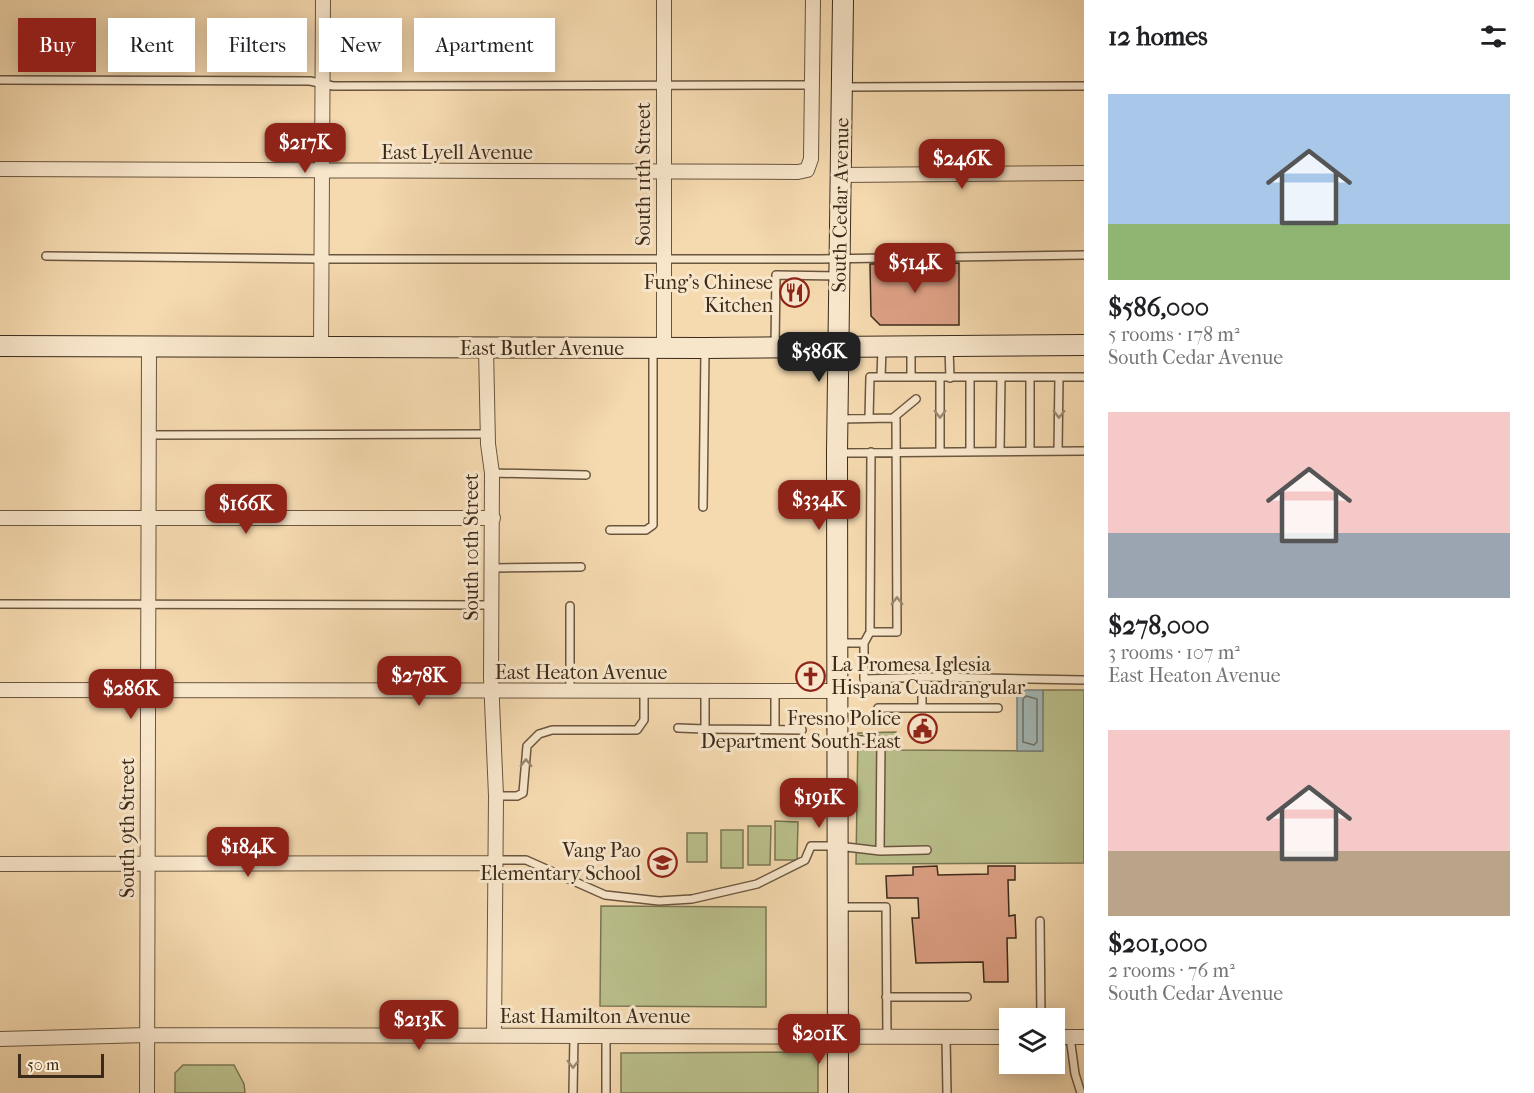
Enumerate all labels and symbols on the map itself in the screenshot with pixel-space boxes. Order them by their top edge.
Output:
street label: South 11th Street [632,102,655,246]
street label: South Cedar Avenue [827,117,854,293]
pin: $217K [263,123,347,174]
pin: $246K [920,139,1004,190]
street label: East Lyell Avenue [381,141,533,164]
pin: $514K [873,243,957,294]
place label: Fung's Chinese Kitchen [644,271,773,317]
restaurant icon: Fung's Chinese Kitchen [778,277,810,309]
pin: $586K [777,332,861,383]
street label: East Butler Avenue [460,337,624,360]
one-way arrow [934,410,946,419]
one-way arrow [1053,410,1065,419]
street label: South 10th Street [460,473,483,621]
pin: $334K [777,480,861,531]
pin: $166K [204,484,288,535]
one-way arrow [891,596,903,605]
place label: La Promesa Iglesia Hispana Cuadrangular [831,653,1026,699]
pin: $278K [377,656,461,707]
church icon: La Promesa Iglesia Hispana Cuadrangular [794,660,826,692]
street label: East Heaton Avenue [495,661,667,684]
pin: $286K [89,669,173,720]
place label: Fresno Police Department South East [700,707,901,753]
public building icon: Fresno Police Department South East [906,713,938,745]
street label: South 9th Street [116,758,139,898]
one-way arrow [520,758,532,767]
pin: $191K [777,778,861,829]
pin: $184K [206,827,290,878]
place label: Vang Pao Elementary School [480,839,641,885]
school or university icon: Vang Pao Elementary School [646,846,678,878]
pin: $213K [377,1000,461,1051]
street label: East Hamilton Avenue [500,1005,691,1028]
pin: $201K [777,1014,861,1065]
scale bar [18,1051,104,1078]
one-way arrow [567,1060,579,1069]

